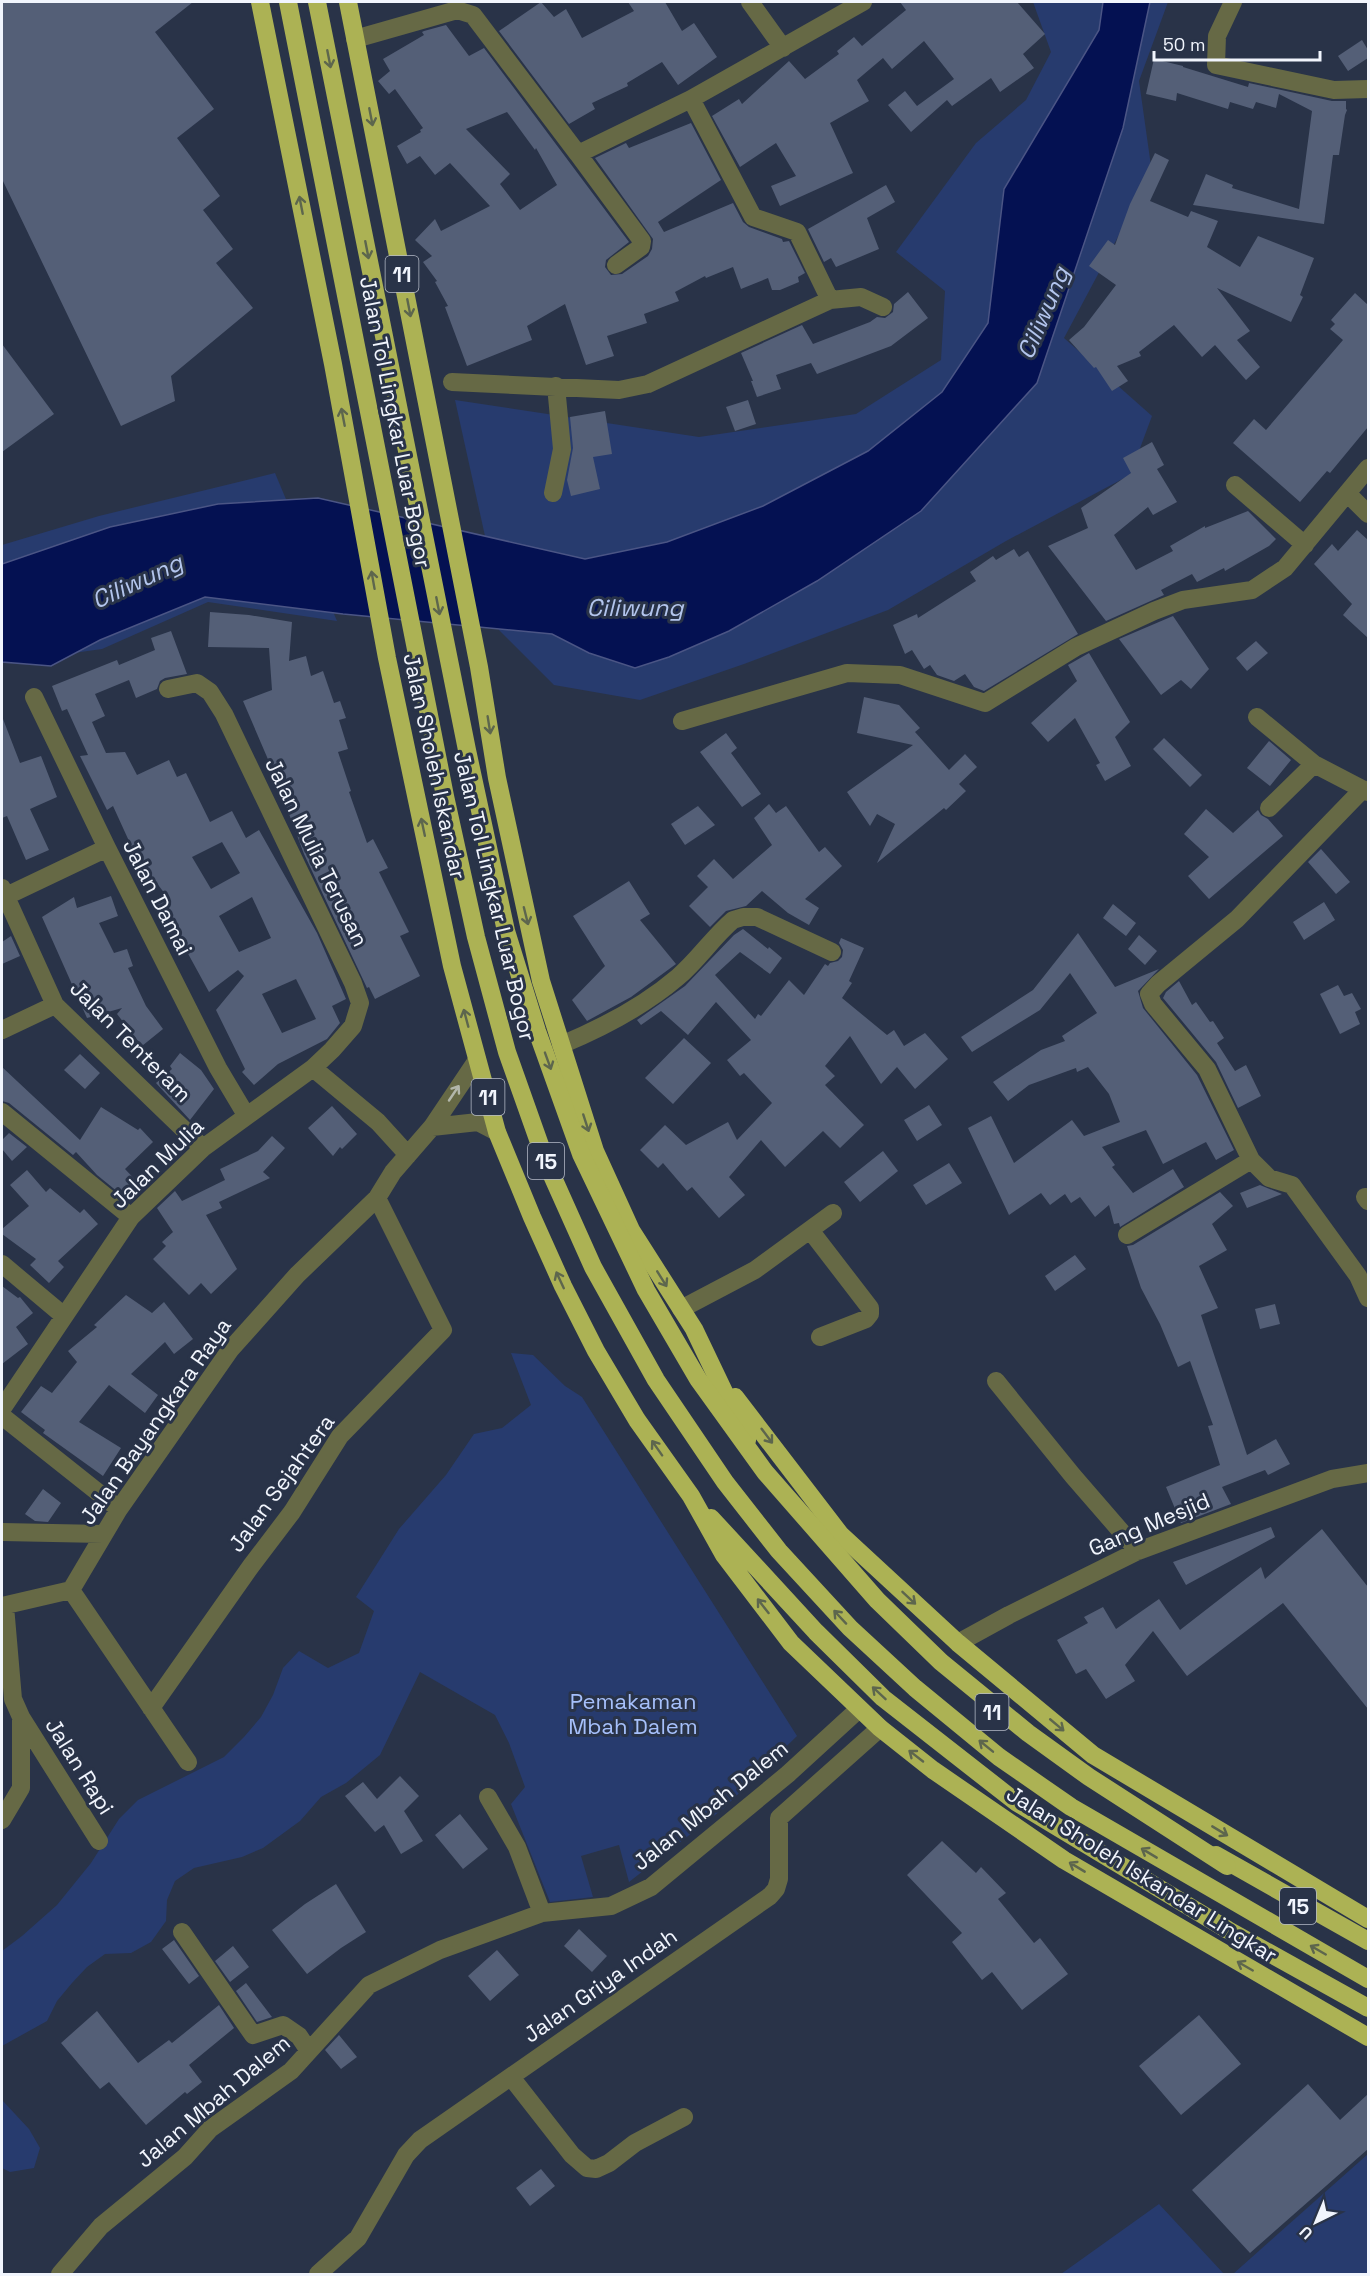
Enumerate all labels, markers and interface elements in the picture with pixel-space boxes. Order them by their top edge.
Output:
scale bar [1154,24,1320,62]
text: 50 m [1163,33,1205,56]
one-way arrow [324,49,335,68]
one-way arrow [366,106,377,126]
one-way arrow [295,196,306,215]
one-way arrow [362,240,373,259]
road number: 11 [386,256,418,292]
water label: Ciliwung [1010,261,1077,364]
street label: Jalan Tol Lingkar Luar Bogor [354,274,438,570]
one-way arrow [404,297,415,317]
one-way arrow [337,408,348,427]
water label: Ciliwung [86,546,189,616]
one-way arrow [367,571,378,590]
water label: Ciliwung [586,592,685,623]
one-way arrow [433,596,444,615]
street label: Jalan Sholeh Iskandar [397,650,473,882]
one-way arrow [483,714,494,734]
street label: Jalan Tol Lingkar Luar Bogor [448,748,542,1044]
street label: Jalan Mulia Terusan [259,753,375,951]
one-way arrow [417,818,428,838]
street label: Jalan Damai [117,834,199,960]
one-way arrow [521,906,533,925]
street label: Jalan Tenteram [64,974,198,1108]
one-way arrow [460,1008,471,1027]
one-way arrow [543,1051,554,1069]
road number: 11 [472,1079,504,1115]
one-way arrow [448,1085,461,1102]
street label: Jalan Mulia [105,1112,210,1214]
one-way arrow [581,1113,592,1132]
road number: 15 [528,1143,564,1179]
one-way arrow [656,1270,668,1287]
one-way arrow [554,1271,565,1289]
street label: Jalan Bayangkara Raya [73,1312,237,1530]
street label: Jalan Sejahtera [222,1408,341,1557]
one-way arrow [760,1428,773,1444]
one-way arrow [651,1441,663,1457]
street label: Gang Mesjid [1084,1486,1214,1562]
one-way arrow [901,1591,916,1605]
one-way arrow [756,1598,769,1614]
one-way arrow [833,1610,847,1625]
one-way arrow [871,1686,886,1700]
park label: Pemakaman Mbah Dalem [568,1687,698,1740]
road number: 11 [976,1694,1008,1730]
street label: Jalan Rapi [39,1713,121,1819]
one-way arrow [1048,1718,1064,1731]
street label: Jalan Mbah Dalem [627,1734,793,1876]
one-way arrow [978,1739,994,1752]
one-way arrow [908,1750,924,1763]
street label: Jalan Sholeh Iskandar Lingkar [1002,1779,1282,1969]
one-way arrow [1211,1826,1228,1838]
one-way arrow [1141,1847,1158,1859]
one-way arrow [1069,1861,1086,1873]
road number: 15 [1280,1888,1316,1924]
street label: Jalan Griya Indah [518,1921,682,2049]
one-way arrow [1310,1944,1327,1956]
one-way arrow [1237,1960,1254,1972]
street label: Jalan Mbah Dalem [130,2029,296,2173]
north arrow [1286,2192,1346,2252]
text: U [1295,2221,1317,2244]

